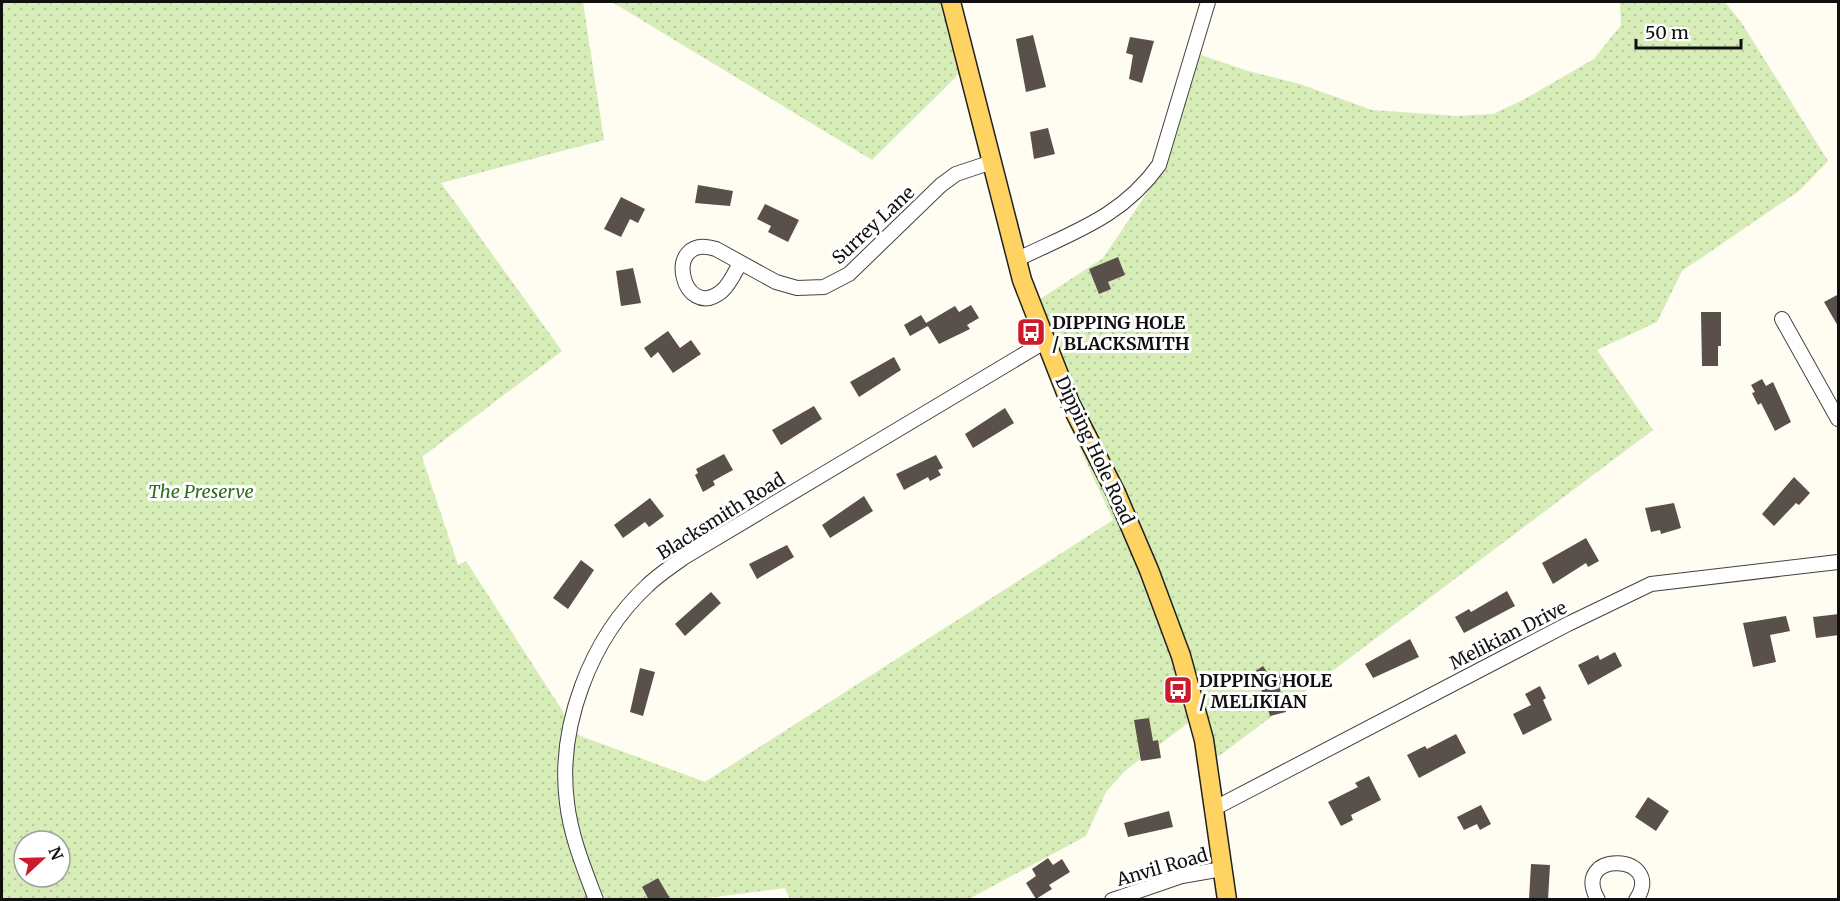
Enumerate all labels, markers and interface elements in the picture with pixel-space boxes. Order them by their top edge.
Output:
scale bar [1636,12,1741,50]
text: 50 m [1645,21,1689,44]
street label: Surrey Lane [827,181,919,269]
place label: DIPPING HOLE / BLACKSMITH [1052,311,1190,355]
bus stop icon: DIPPING HOLE / BLACKSMITH [1015,316,1047,348]
street label: Dipping Hole Road [1050,372,1140,528]
street label: Blacksmith Road [653,467,789,565]
park label: The Preserve [148,480,254,503]
street label: Melikian Drive [1446,596,1570,674]
place label: DIPPING HOLE / MELIKIAN [1199,669,1333,713]
bus stop icon: DIPPING HOLE / MELIKIAN [1162,674,1194,706]
north arrow [12,829,72,889]
street label: Anvil Road [1113,843,1210,891]
text: N [44,844,68,863]

